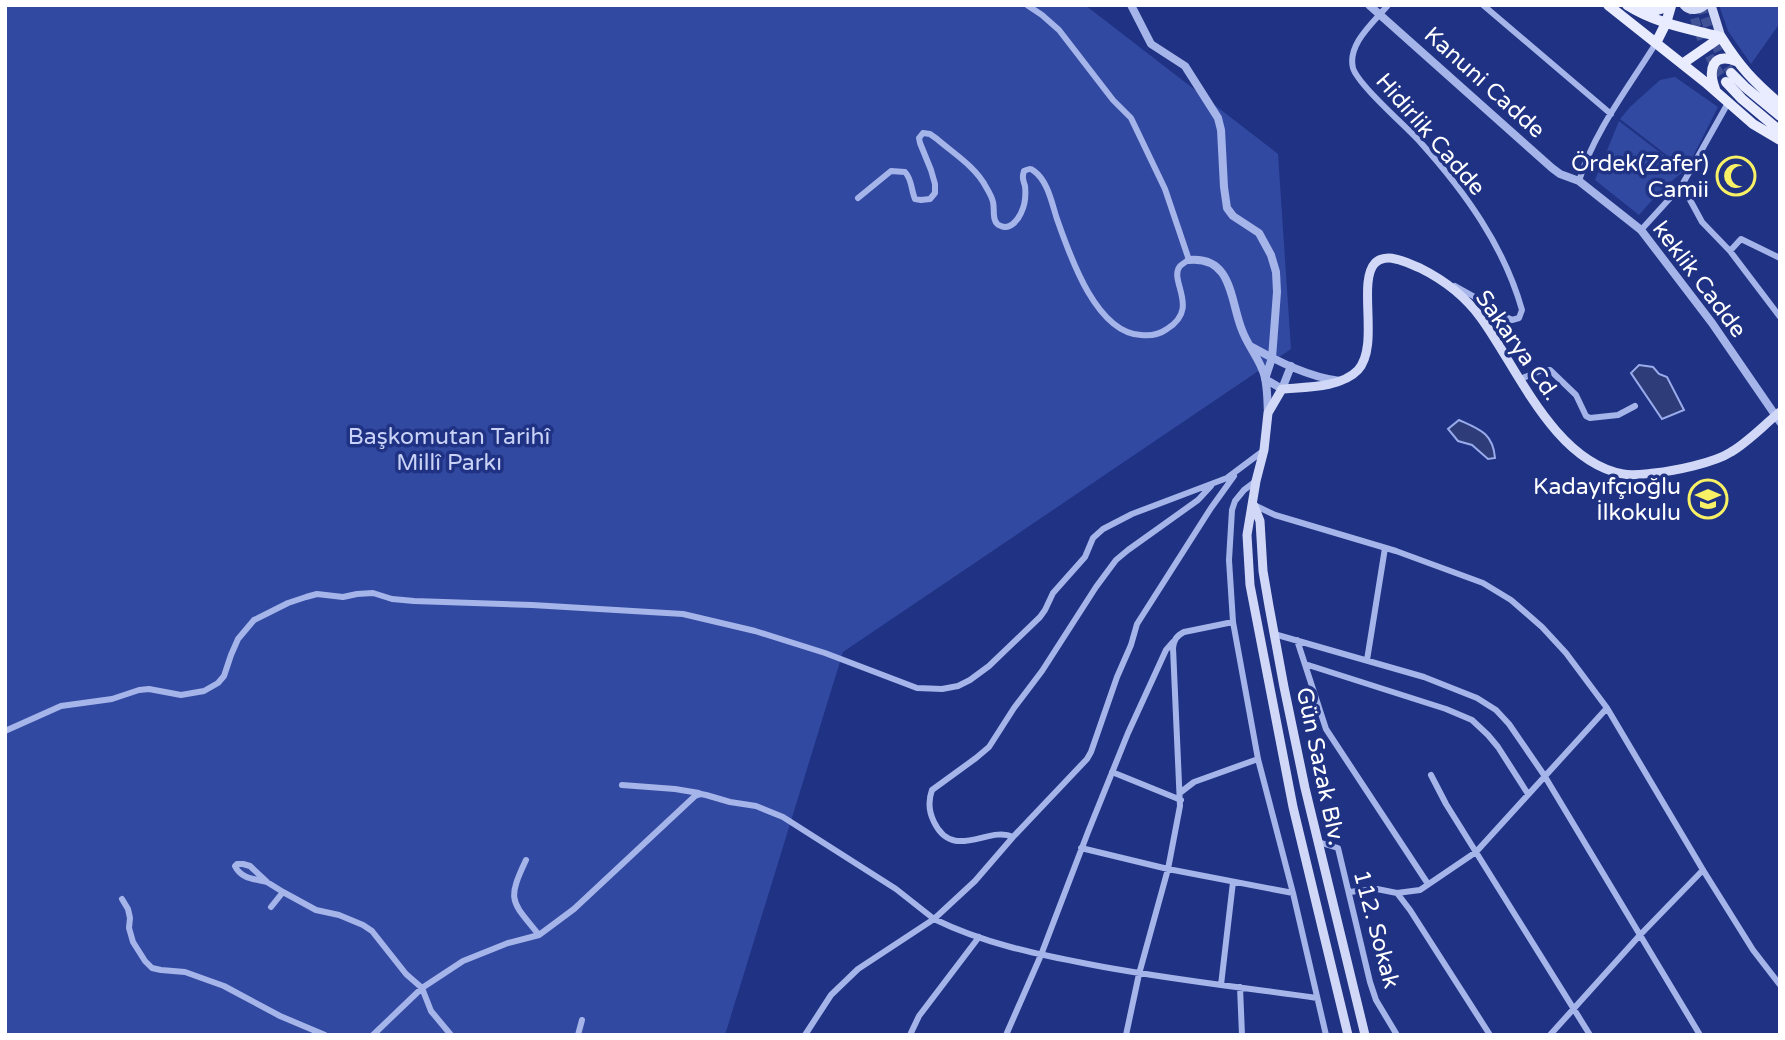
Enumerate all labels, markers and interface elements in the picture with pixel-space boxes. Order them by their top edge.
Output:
street label: Kanuni Cadde [1418,21,1551,144]
street label: Hidirlik Cadde [1370,68,1491,202]
place label: Ördek(Zafer) Camii [1571,150,1709,204]
mosque icon: Ördek(Zafer) Camii [1715,155,1757,197]
street label: keklik Cadde [1646,216,1752,343]
street label: Sakarya Cd. [1469,285,1565,406]
park label: Başkomutan Tarihî Millî Parkı [348,423,550,477]
place label: Kadayıfçıoğlu İlkokulu [1533,473,1681,527]
school or university icon: Kadayıfçıoğlu İlkokulu [1687,478,1729,520]
street label: Gün Sazak Blv. [1290,685,1350,847]
street label: 112. Sokak [1347,867,1405,991]

